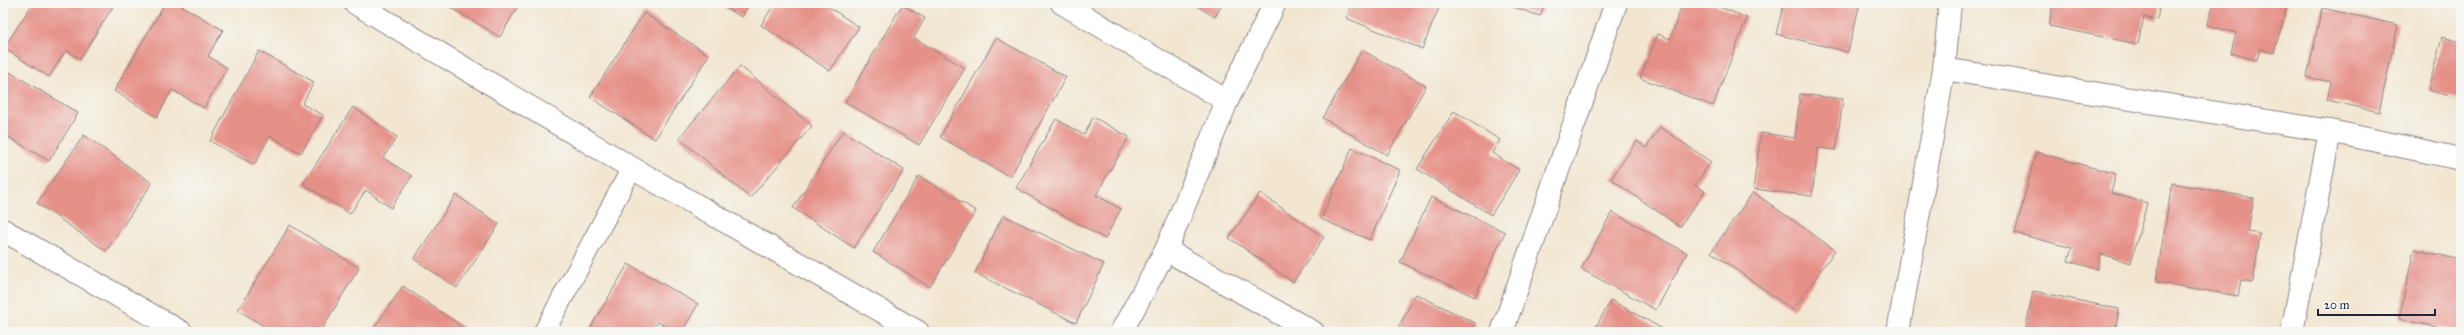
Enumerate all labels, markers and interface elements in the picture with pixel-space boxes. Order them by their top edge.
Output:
scale bar [2318,291,2435,317]
text: 20 m [2324,298,2350,312]

